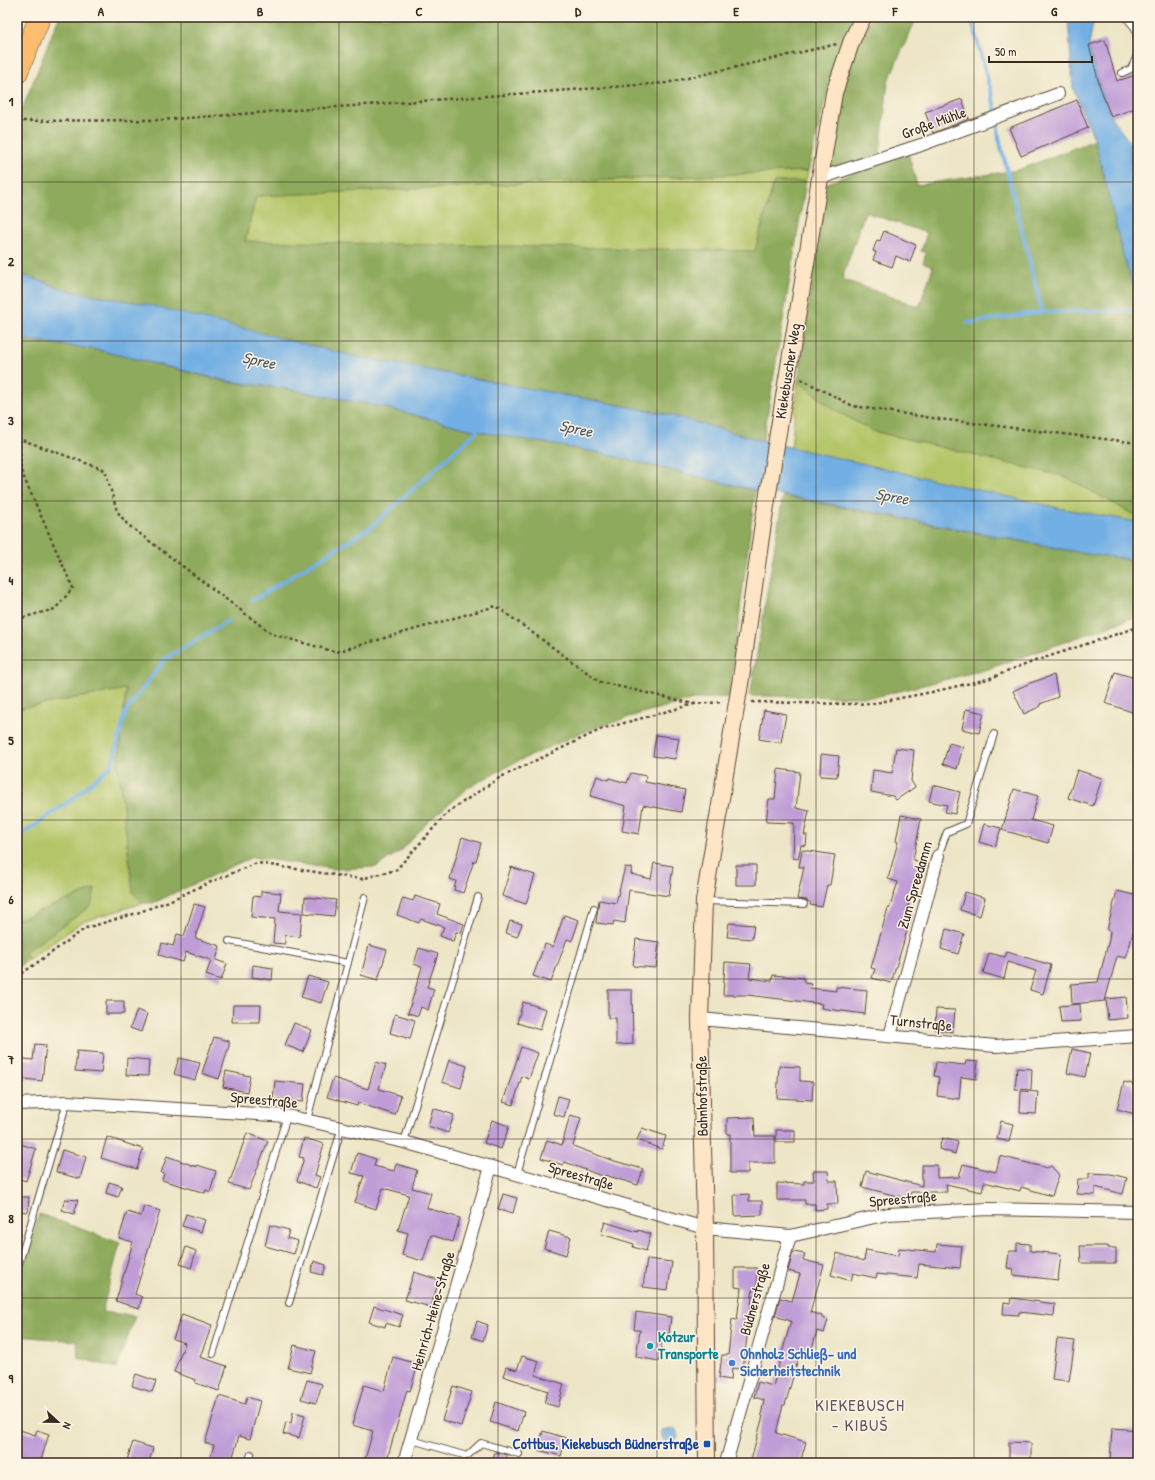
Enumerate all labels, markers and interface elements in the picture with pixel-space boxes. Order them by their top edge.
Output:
text: A [98,2,105,20]
text: B [257,2,264,20]
text: C [415,2,423,20]
text: D [575,2,582,20]
text: E [733,2,739,20]
text: F [892,2,899,20]
text: G [1051,2,1058,20]
scale bar [989,38,1092,64]
text: 50 m [995,43,1016,60]
text: 1 [9,92,14,110]
street label: Große Mühle [898,101,969,144]
text: 2 [8,252,15,270]
street label: Kiekebuscher Weg [770,321,805,420]
water label: Spree [241,346,278,374]
text: 3 [8,411,14,429]
water label: Spree [558,414,595,442]
water label: Spree [874,482,911,510]
text: 4 [9,571,14,589]
text: 5 [8,731,14,749]
street label: Zum Spreedamm [892,839,937,931]
text: 6 [8,890,14,908]
street label: Turnstraße [889,1009,953,1036]
text: 7 [7,1050,15,1068]
street label: Bahnhofstraße [690,1055,713,1137]
street label: Spreestraße [229,1086,299,1113]
street label: Spreestraße [546,1156,617,1195]
street label: Spreestraße [868,1185,938,1212]
text: 8 [8,1209,14,1227]
street label: Heinrich-Heine-Straße [405,1249,460,1373]
street label: Büdnerstraße [734,1260,775,1338]
place label: Kotzur Transporte [657,1326,719,1365]
marker: Kotzur Transporte [645,1341,655,1351]
place label: Ohnholz Schließ- und Sicherheitstechnik [740,1343,856,1381]
marker: Ohnholz Schließ- und Sicherheitstechnik [727,1358,737,1368]
text: 9 [9,1369,14,1387]
district label: KIEKEBUSCH - KIBUŠ [815,1393,905,1436]
north arrow [38,1402,78,1442]
text: N [60,1420,75,1431]
place label: Cottbus, Kiekebusch Büdnerstraße [513,1433,699,1455]
marker: Cottbus, Kiekebusch Büdnerstraße [702,1439,712,1449]

